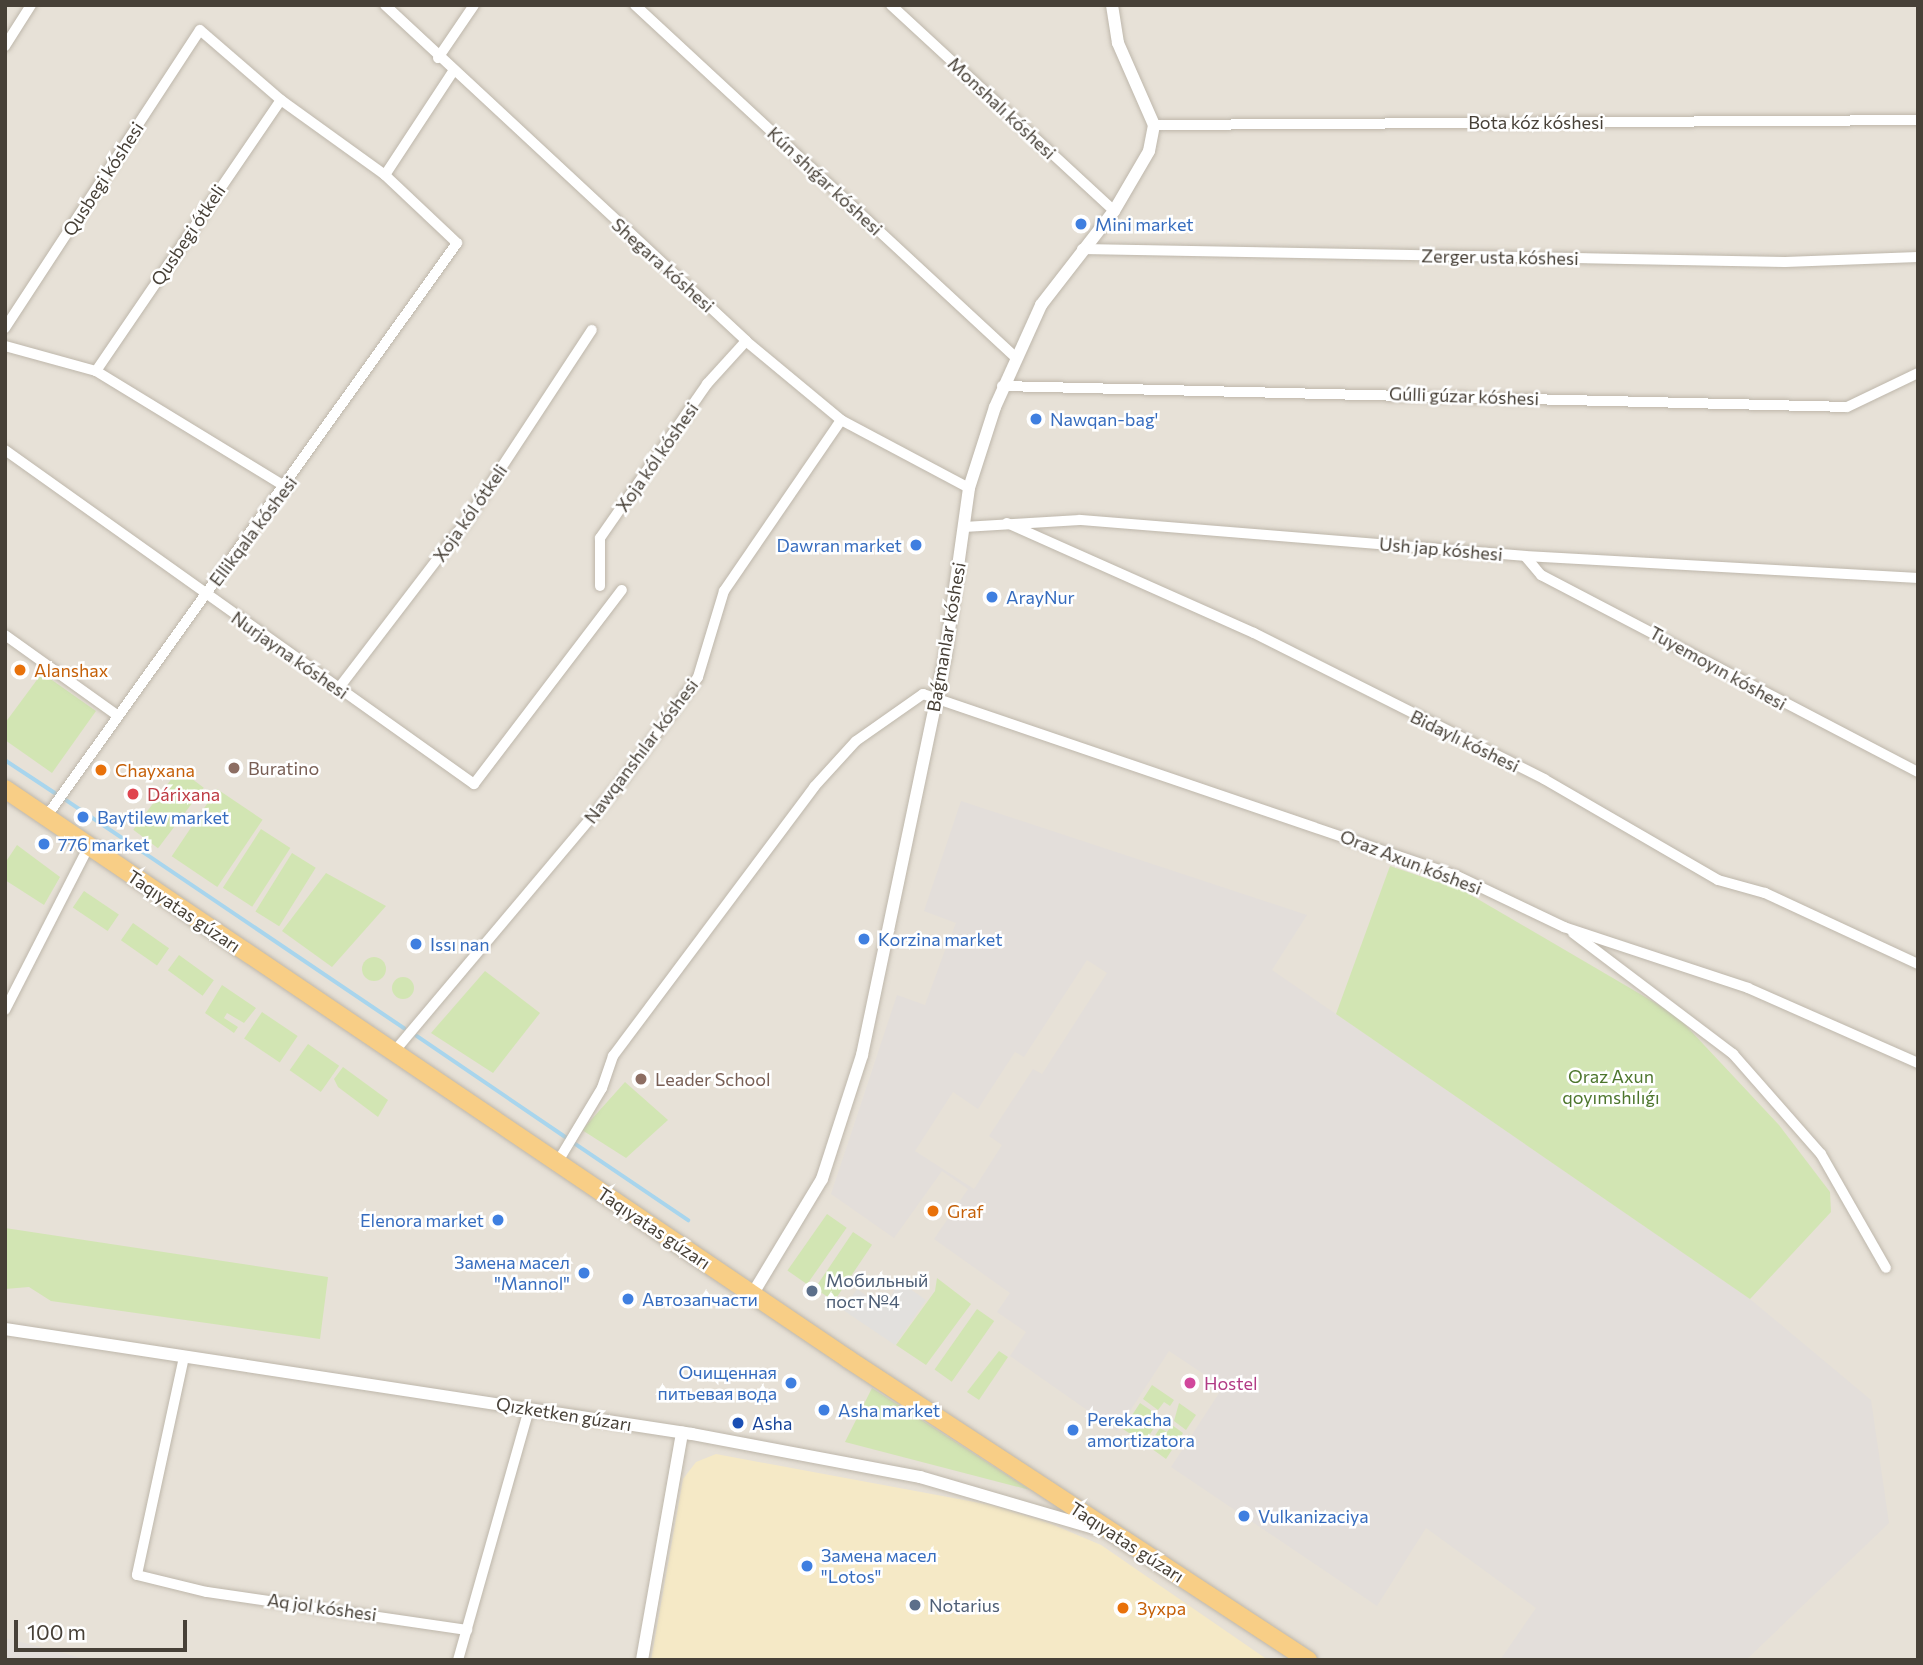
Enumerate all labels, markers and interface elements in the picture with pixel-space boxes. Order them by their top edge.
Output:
street label: Monshalı kóshesi [944,53,1060,163]
street label: Bota kóz kóshesi [1468,111,1604,133]
street label: Qusbegi kóshesi [58,118,148,240]
street label: Kún shıǵar kóshesi [763,122,887,240]
street label: Qusbegi ótkeli [146,180,230,290]
street label: Shegara kóshesi [607,213,719,317]
place label: Mini market [1095,213,1194,235]
marker: Mini market [1073,216,1089,232]
street label: Zerger usta kóshesi [1421,245,1579,269]
street label: Gúlli gúzar kóshesi [1389,383,1539,409]
street label: Xoja kól kóshesi [611,398,703,516]
place label: Nawqan-bag' [1050,408,1158,430]
marker: Nawqan-bag' [1028,411,1044,427]
street label: Xoja kól ótkeli [428,460,512,566]
street label: Ellikqala kóshesi [205,472,301,590]
street label: Ush jap kóshesi [1378,533,1504,565]
place label: Dawran market [777,534,902,556]
marker: Dawran market [908,537,924,553]
street label: Baǵmanlar kóshesi [922,560,970,714]
place label: ArayNur [1006,586,1075,608]
marker: ArayNur [984,589,1000,605]
street label: Nurjayna kóshesi [227,607,353,703]
street label: Tuyemoyın kóshesi [1646,621,1790,715]
place label: Alanshax [34,659,108,681]
marker: Alanshax [12,662,28,678]
street label: Nawqanshılar kóshesi [580,674,702,828]
street label: Bidaylı kóshesi [1407,705,1523,777]
place label: Buratino [248,757,319,779]
place label: Chayxana [115,759,195,781]
marker: Buratino [226,760,242,776]
marker: Chayxana [93,762,109,778]
place label: Dárixana [147,783,220,805]
marker: Dárixana [125,786,141,802]
place label: Baytilew market [97,806,229,828]
marker: Baytilew market [75,809,91,825]
street label: Oraz Axun kóshesi [1337,825,1485,899]
place label: 776 market [58,833,150,855]
marker: 776 market [36,836,52,852]
street label: Taqıyatas gúzarı [123,865,245,957]
place label: Korzina market [878,928,1003,950]
marker: Korzina market [856,931,872,947]
place label: Issı nan [430,933,490,955]
marker: Issı nan [408,936,424,952]
park label: Oraz Axun qoyımshılıǵı [1562,1066,1660,1108]
place label: Leader School [655,1068,771,1090]
marker: Leader School [633,1071,649,1087]
street label: Taqıyatas gúzarı [593,1182,715,1274]
place label: Graf [947,1200,984,1222]
marker: Graf [925,1203,941,1219]
place label: Elenora market [360,1209,484,1231]
marker: Elenora market [490,1212,506,1228]
place label: Замена масел "Mannol" [454,1252,570,1294]
marker: Замена масел "Mannol" [576,1265,592,1281]
place label: Мобильный пост №4 [826,1270,928,1312]
marker: Мобильный пост №4 [804,1283,820,1299]
place label: Автозапчасти [642,1288,758,1310]
marker: Автозапчасти [620,1291,636,1307]
place label: Очищенная питьевая вода [657,1362,777,1404]
place label: Hostel [1204,1372,1258,1394]
marker: Очищенная питьевая вода [783,1375,799,1391]
marker: Hostel [1182,1375,1198,1391]
street label: Qızketken gúzarı [495,1393,633,1435]
place label: Asha market [838,1399,940,1421]
marker: Asha market [816,1402,832,1418]
place label: Perekacha amortizatora [1087,1409,1195,1452]
place label: Asha [752,1412,792,1434]
marker: Asha [730,1415,746,1431]
marker: Perekacha amortizatora [1065,1422,1081,1438]
street label: Taqıyatas gúzarı [1066,1497,1188,1587]
place label: Vulkanizaciya [1258,1505,1369,1527]
marker: Vulkanizaciya [1236,1508,1252,1524]
place label: Замена масел "Lotos" [821,1545,937,1588]
marker: Замена масел "Lotos" [799,1558,815,1574]
street label: Aq jol kóshesi [266,1589,378,1625]
place label: Notarius [929,1594,1000,1616]
marker: Notarius [907,1597,923,1613]
place label: Зухра [1137,1597,1186,1619]
marker: Зухра [1115,1600,1131,1616]
scale bar [18,1606,191,1650]
text: 100 m [27,1619,86,1644]

